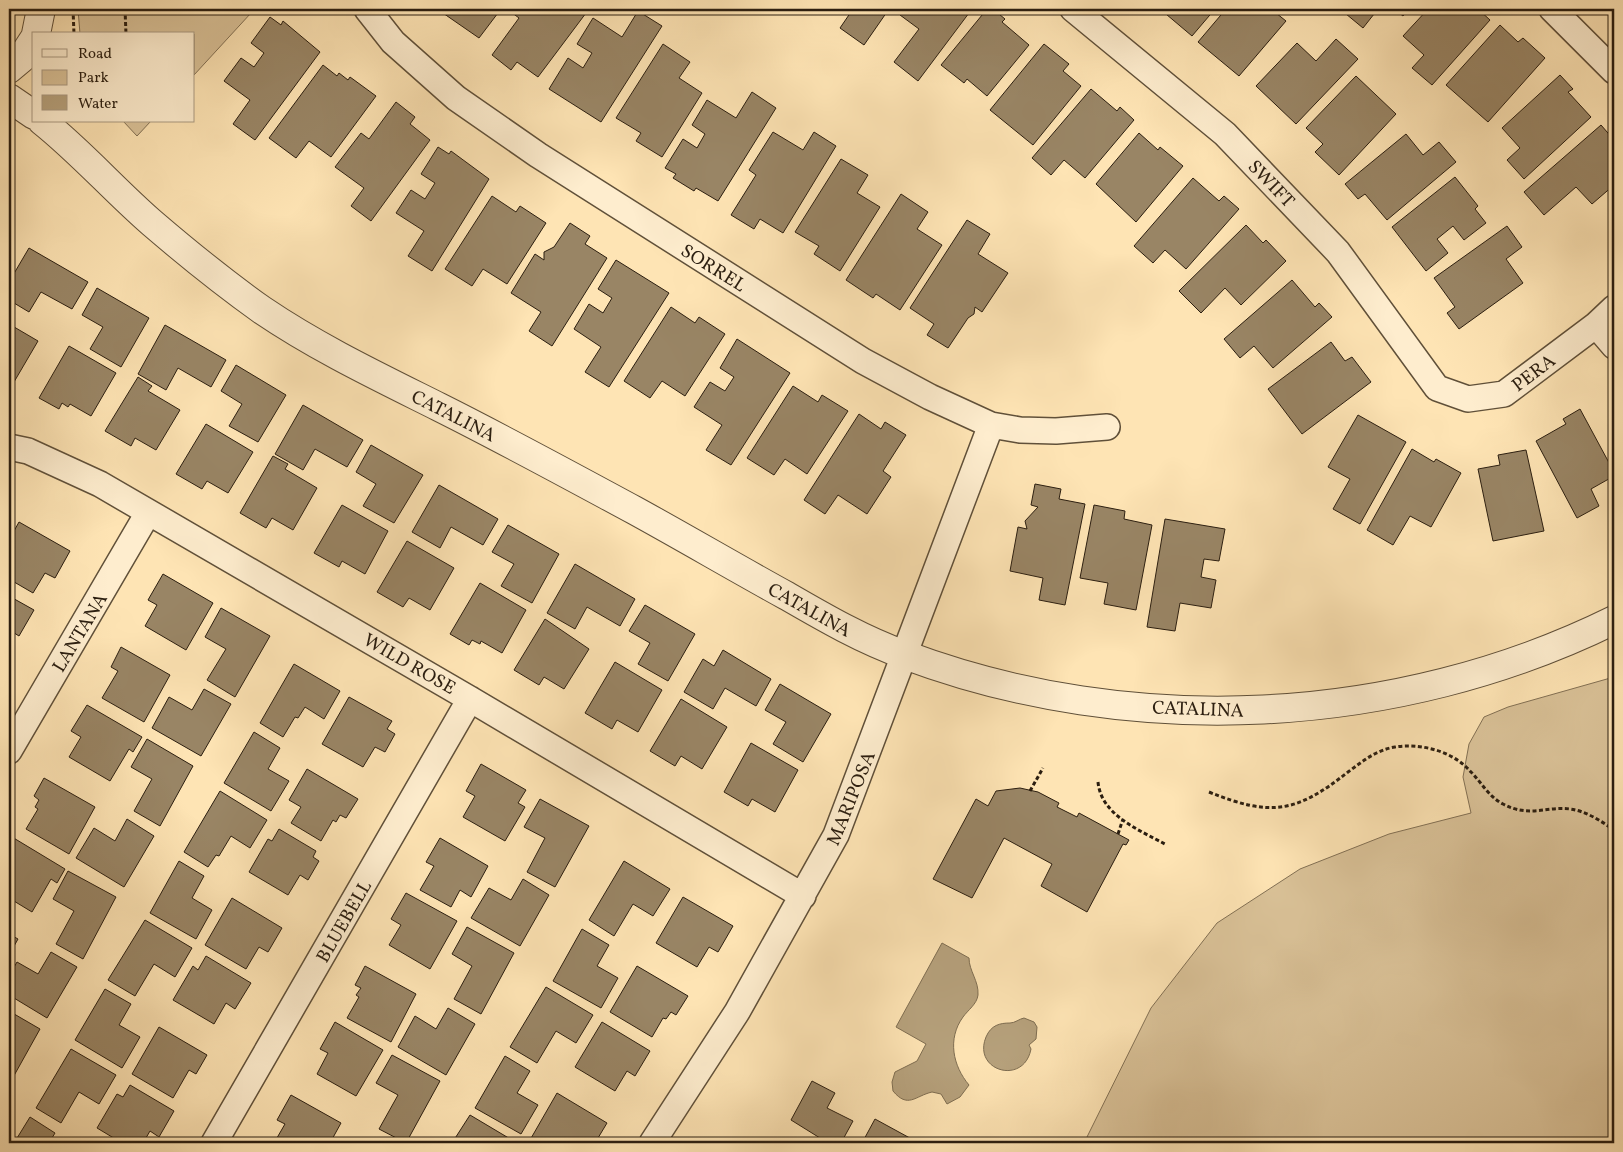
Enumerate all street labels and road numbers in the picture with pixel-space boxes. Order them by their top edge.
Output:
street label: SWIFT [1241,155,1300,214]
street label: SORREL [675,238,751,299]
street label: PERA [1507,349,1562,399]
street label: CATALINA [406,384,500,449]
street label: CATALINA [763,577,855,644]
street label: LANTANA [47,588,115,678]
street label: WILD ROSE [358,628,460,702]
street label: CATALINA [1152,695,1244,725]
street label: MARIPOSA [821,748,883,850]
street label: BLUEBELL [311,876,379,968]

